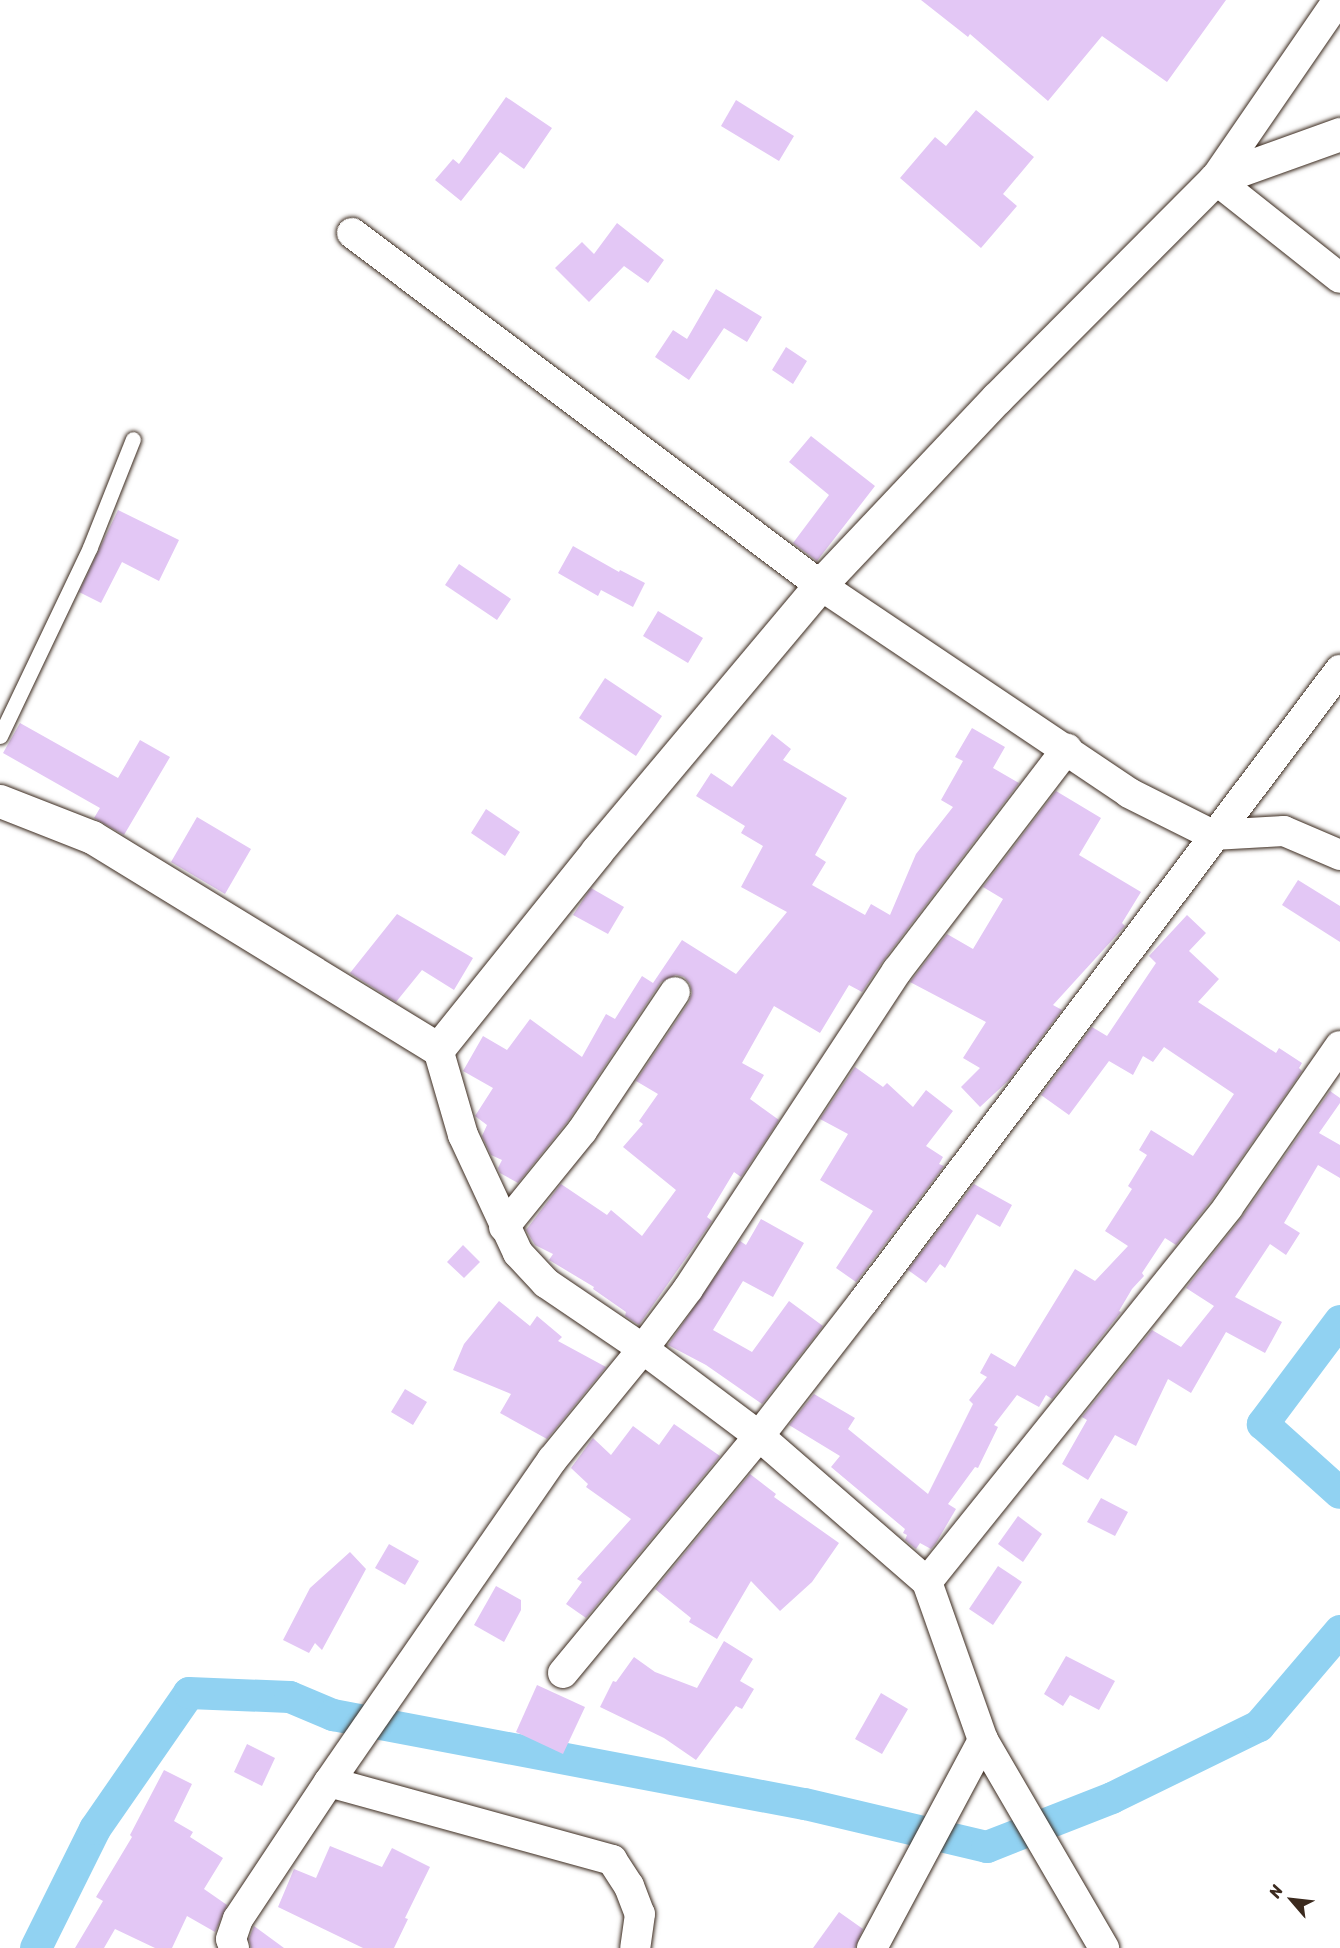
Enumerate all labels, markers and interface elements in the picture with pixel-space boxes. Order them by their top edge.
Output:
north arrow [1262,1870,1322,1930]
text: N [1260,1880,1291,1903]

